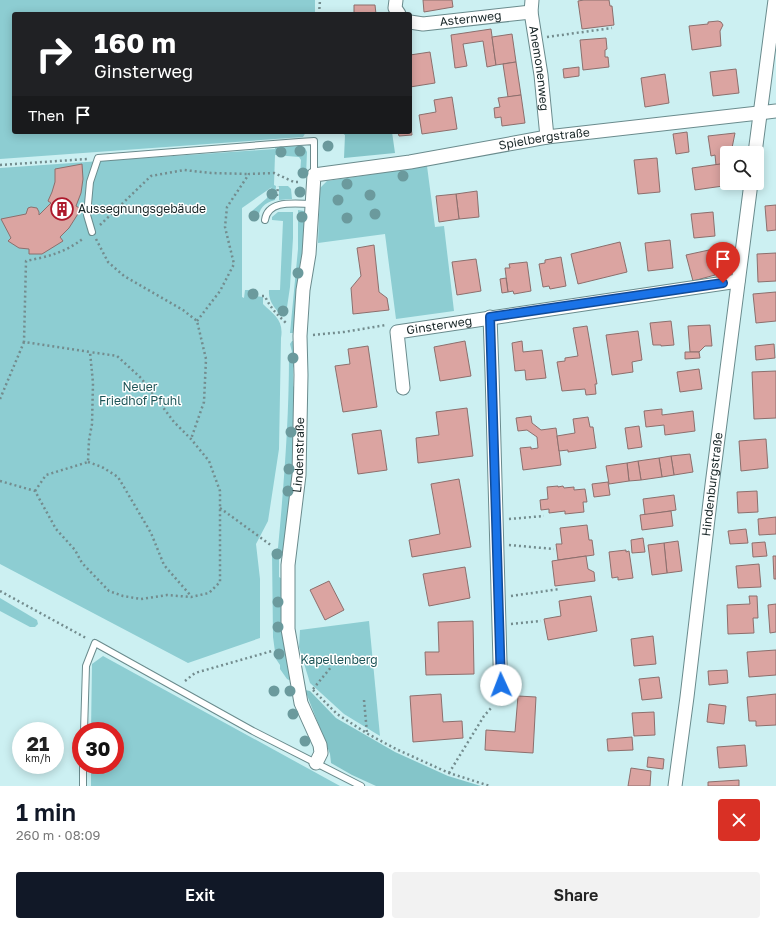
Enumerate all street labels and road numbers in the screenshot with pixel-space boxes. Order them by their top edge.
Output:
street label: Asternweg [439,7,502,29]
street label: Anemonenweg [526,25,552,112]
street label: Spielbergstraße [497,124,590,153]
street label: Ginsterweg [405,313,473,338]
street label: Lindenstraße [289,417,307,494]
street label: Hindenburgstraße [698,431,726,537]

